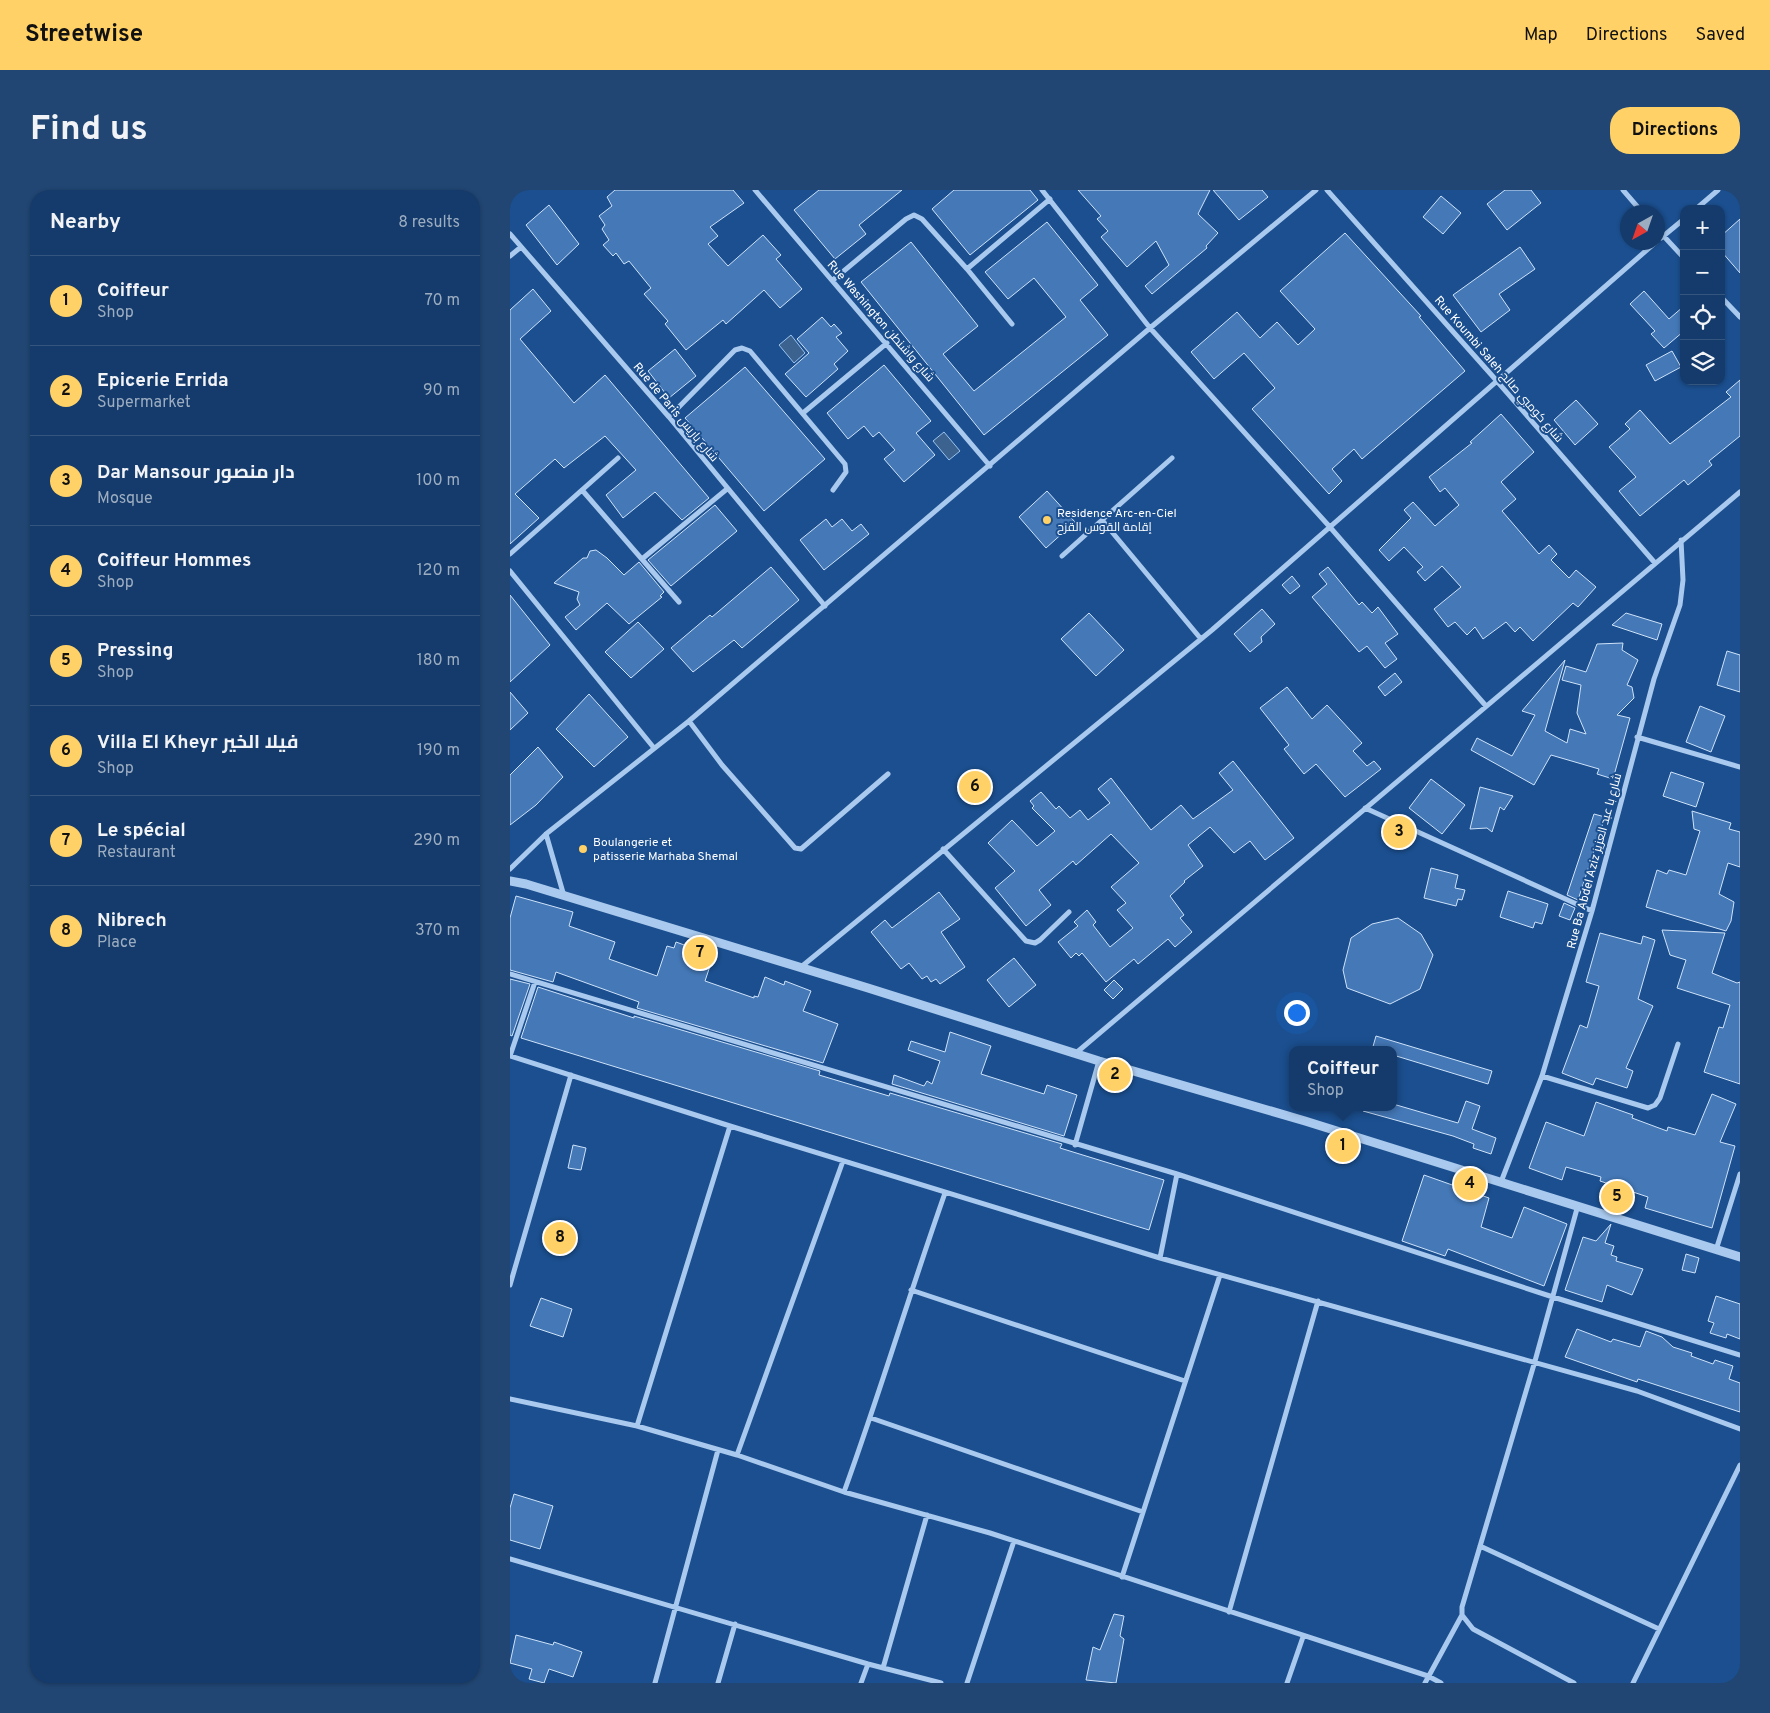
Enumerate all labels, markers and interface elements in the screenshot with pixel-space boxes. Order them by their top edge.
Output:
text: Streetwise [25,20,143,50]
text: Map [1524,24,1558,47]
text: Directions [1586,24,1668,47]
text: Saved [1696,24,1745,47]
button: Directions [1610,107,1740,154]
text: Find us [30,108,148,152]
north arrow [1620,205,1665,250]
map controls [1680,205,1725,385]
button: + [1680,205,1725,250]
text: Nearby [50,209,121,236]
text: 8 results [398,213,460,233]
button: − [1680,250,1725,295]
street label: Rue Washington شارع واشنطن [823,258,938,386]
text: Coiffeur [97,279,169,303]
text: 1 [63,291,69,311]
text: 70 m [425,291,460,311]
street label: Rue Koumbi Saleh شارع كومبي صالح [1429,293,1566,447]
button: locate [1680,295,1725,340]
text: Shop [97,303,134,323]
button: layers [1680,340,1725,385]
street label: Rue de Paris شارع باريس [629,360,722,466]
text: Epicerie Errida [97,369,229,393]
text: 2 [61,381,71,401]
text: 90 m [423,381,460,401]
text: Supermarket [97,393,191,413]
text: Dar Mansour دار منصور [97,461,295,485]
text: 3 [61,471,71,491]
text: 100 m [416,471,460,491]
text: Mosque [97,489,153,509]
place label: Residence Arc-en-Ciel إقامة القوس القزح [1057,506,1177,536]
marker: Residence Arc-en-Ciel إقامة القوس القزح [1041,514,1053,526]
text: Coiffeur Hommes [97,549,251,573]
text: 4 [61,561,71,581]
text: 120 m [417,561,460,581]
text: Shop [97,573,134,593]
text: Pressing [97,639,173,663]
text: 5 [61,651,71,671]
text: 180 m [417,651,460,671]
text: Shop [97,663,134,683]
text: Villa El Kheyr فيلا الخير [97,731,298,755]
text: 6 [61,741,71,761]
text: 190 m [417,741,460,761]
text: Shop [97,759,134,779]
pin: 6 [959,768,991,806]
street label: Rue Ba Abdel Aziz شارع با عبد العزيز [1564,772,1626,951]
pin: 3 [1383,813,1415,851]
text: Le spécial [97,819,186,843]
text: 7 [62,831,70,851]
text: 290 m [413,831,460,851]
place label: Boulangerie et patisserie Marhaba Shemal [593,835,738,865]
text: Restaurant [97,843,176,863]
marker: Boulangerie et patisserie Marhaba Shemal [577,843,589,855]
text: Nibrech [97,909,167,933]
text: 8 [61,921,71,941]
text: 370 m [415,921,460,941]
text: Place [97,933,137,953]
pin: 7 [684,934,716,972]
your location [1284,1000,1310,1026]
popup [1289,1046,1397,1111]
pin: 2 [1099,1056,1131,1094]
text: Coiffeur [1307,1057,1379,1081]
text: Shop [1307,1081,1344,1101]
pin: 1 [1327,1127,1359,1165]
pin: 4 [1454,1165,1486,1203]
pin: 5 [1601,1178,1633,1216]
pin: 8 [544,1219,576,1257]

